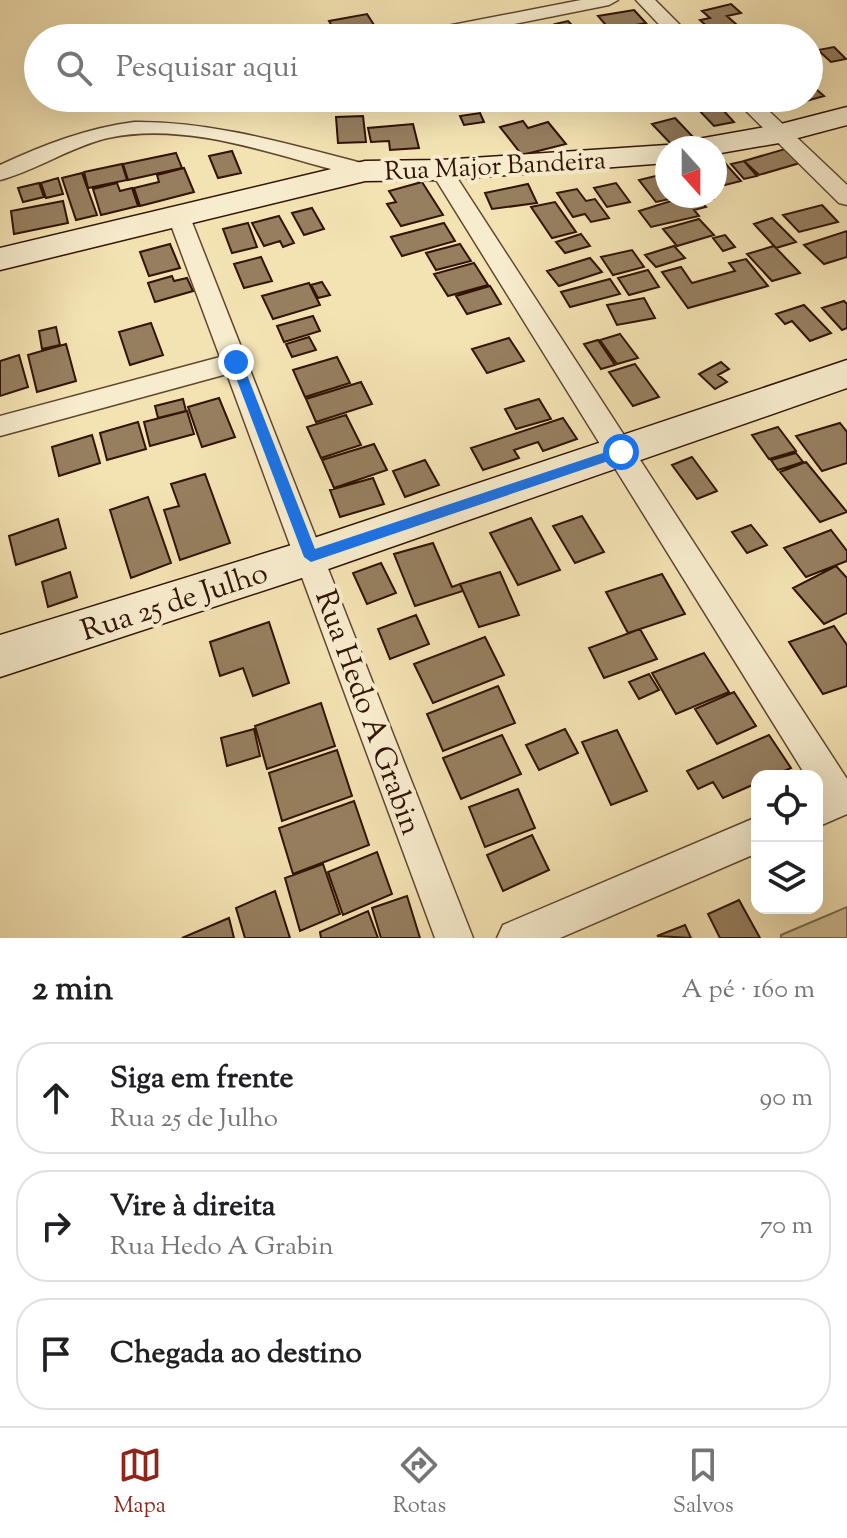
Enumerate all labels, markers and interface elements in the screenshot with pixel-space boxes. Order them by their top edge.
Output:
search box [24,24,823,112]
icon: search [52,46,96,90]
text: Pesquisar aqui [116,47,298,90]
north arrow [655,136,727,208]
street label: Rua Major Bandeira [383,143,607,192]
route end [218,344,254,380]
route start [603,434,639,470]
street label: Rua 25 de Julho [76,553,274,654]
street label: Rua Hedo A Grabin [302,584,431,842]
map controls [751,770,823,914]
button: locate [751,770,823,842]
button: layers [751,842,823,914]
text: 2 min [32,966,113,1015]
text: A pé · 160 m [682,972,815,1009]
text: Siga em frente [110,1058,294,1101]
icon: ahead [34,1076,78,1120]
text: 90 m [760,1080,813,1117]
text: Rua 25 de Julho [110,1101,278,1138]
text: Vire à direita [110,1186,276,1229]
icon: right [34,1204,78,1248]
text: 70 m [760,1208,813,1245]
text: Rua Hedo A Grabin [110,1229,334,1266]
icon: arrive [34,1332,78,1376]
text: Chegada ao destino [110,1333,362,1376]
tab: Mapa [113,1443,166,1523]
tab: Rotas [393,1443,446,1523]
tab: Salvos [673,1443,734,1523]

